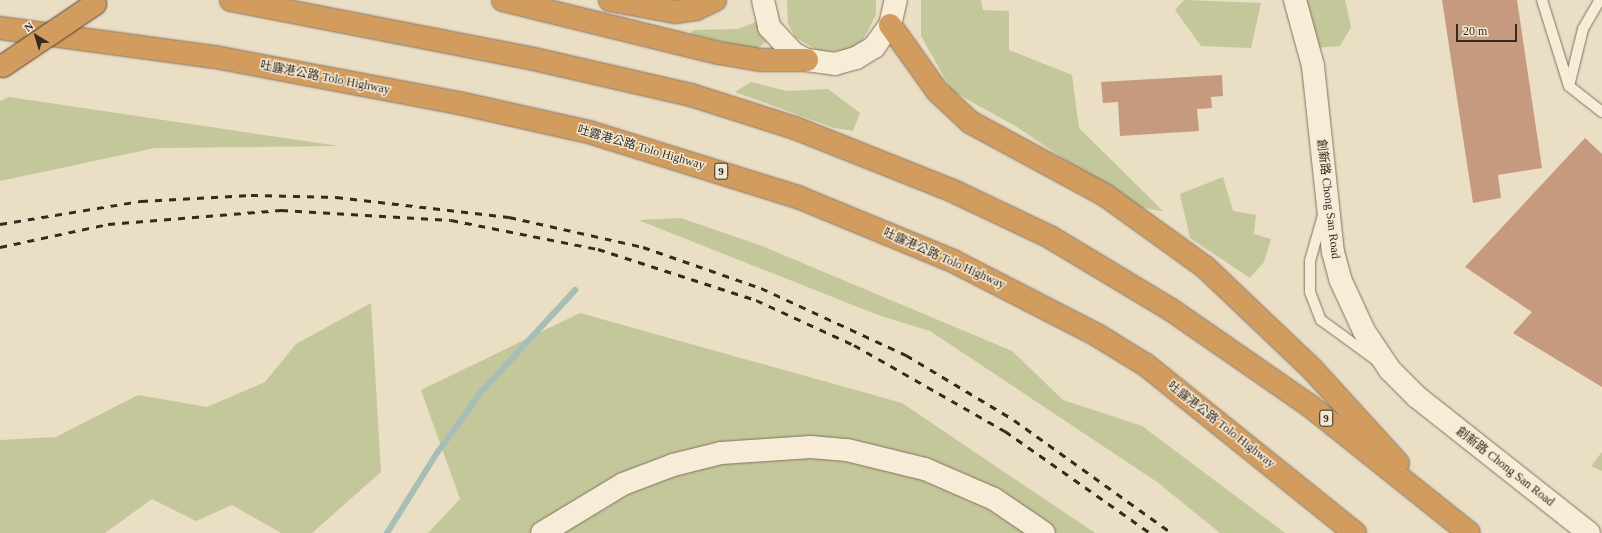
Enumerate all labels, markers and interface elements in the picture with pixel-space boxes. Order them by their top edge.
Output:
north arrow [16,16,56,56]
scale bar [1458,16,1519,42]
text: N [22,19,35,34]
text: 20 m [1463,24,1487,38]
street label: 吐露港公路 Tolo Highway [259,58,391,98]
street label: 吐露港公路 Tolo Highway [576,123,706,173]
street label: 創新路 Chong San Road [1314,138,1342,260]
road number: 9 [714,162,728,180]
street label: 吐露港公路 Tolo Highway [881,226,1007,292]
street label: 吐露港公路 Tolo Highway [1165,379,1277,471]
road number: 9 [1319,409,1333,427]
street label: 創新路 Chong San Road [1453,424,1557,510]

